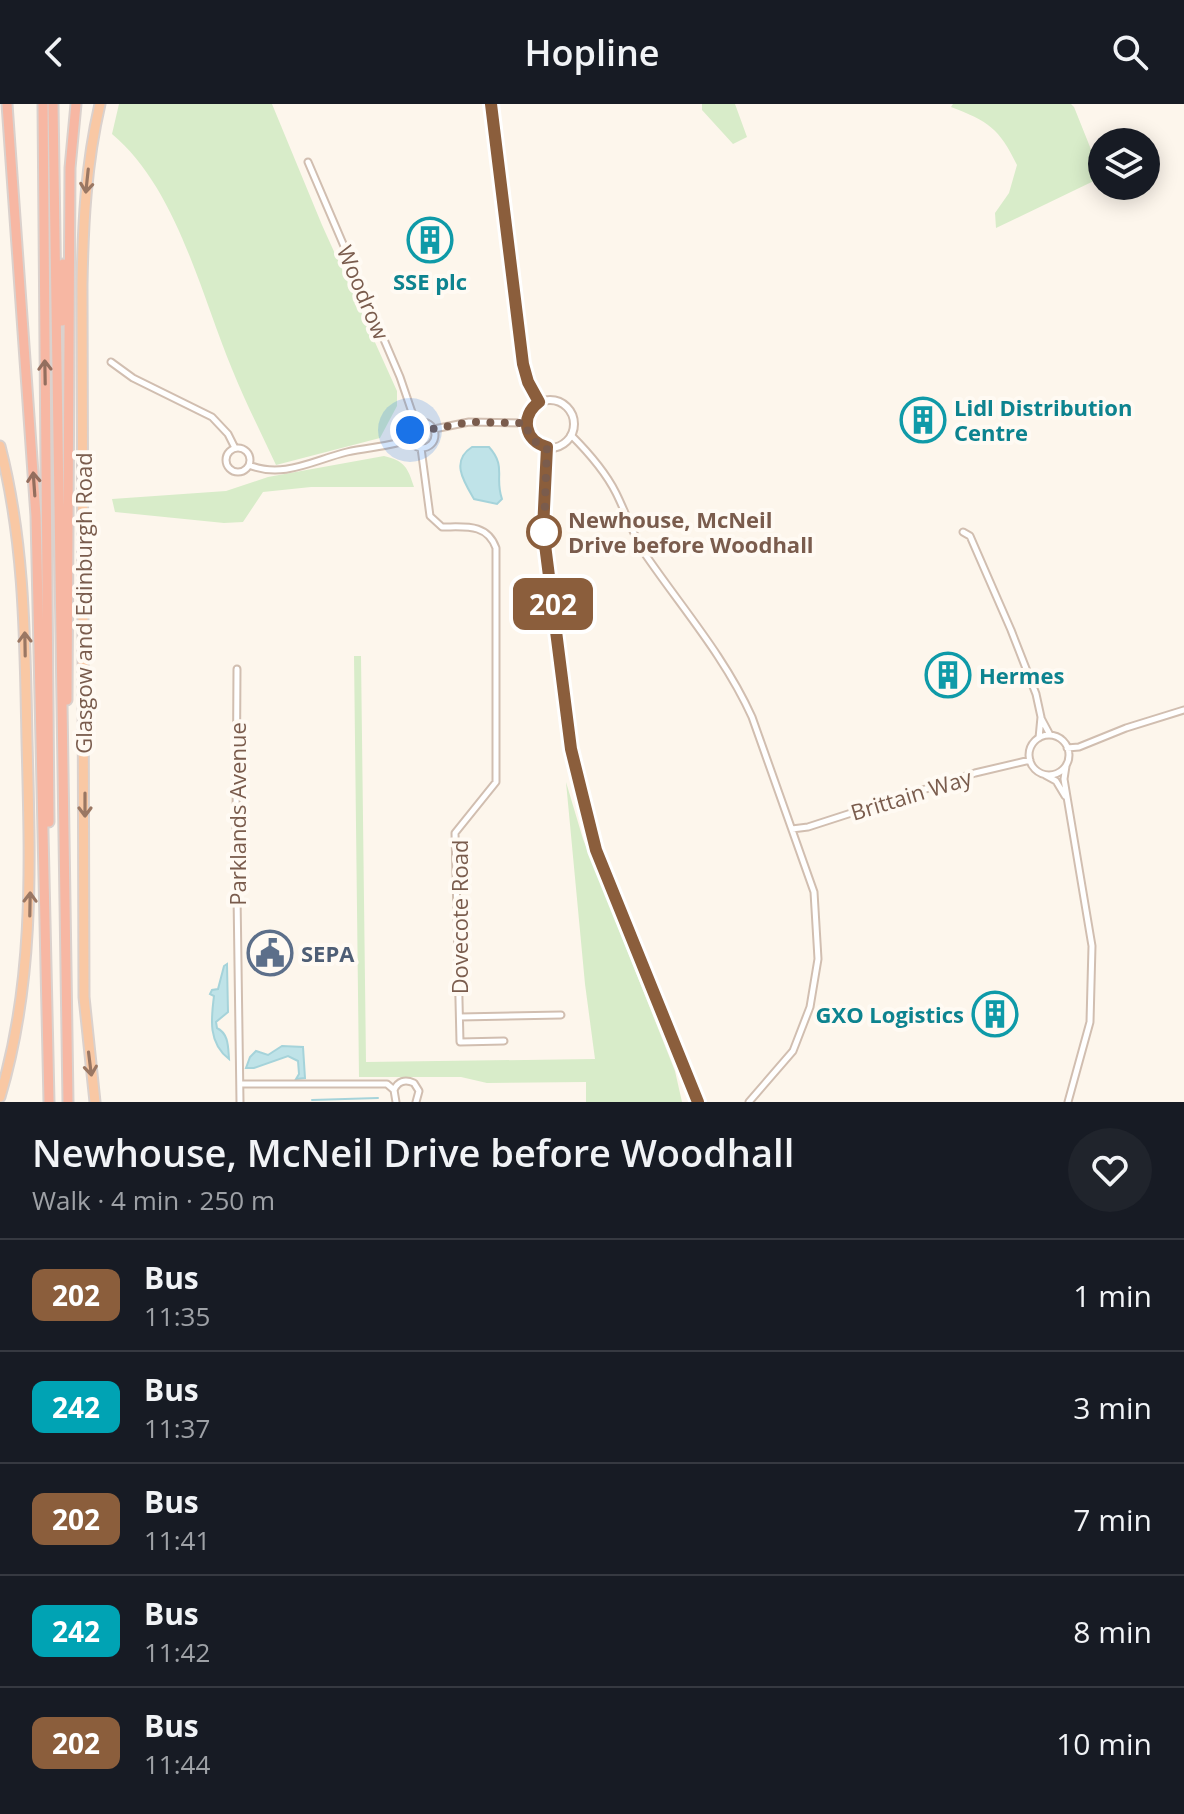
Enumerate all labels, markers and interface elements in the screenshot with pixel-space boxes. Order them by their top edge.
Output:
text: Hopline [524,28,660,77]
icon: back [32,30,76,74]
icon: search [1108,30,1152,74]
map controls [1088,128,1160,200]
button: layers [1088,128,1160,200]
one-way arrow [79,167,94,194]
building icon: SSE plc [406,216,454,264]
street label: Woodrow [331,240,397,344]
place label: SSE plc [393,266,467,296]
one-way arrow [37,359,53,386]
place label: Lidl Distribution Centre [954,392,1132,447]
building icon: Lidl Distribution Centre [899,396,947,444]
your location [390,410,430,450]
street label: Glasgow and Edinburgh Road [68,452,98,754]
one-way arrow [26,471,41,498]
place label: Newhouse, McNeil Drive before Woodhall [568,504,814,559]
marker: Newhouse, McNeil Drive before Woodhall [527,515,561,549]
line badge: 202 [507,578,599,630]
text: 202 [529,585,577,623]
one-way arrow [18,631,33,658]
building icon: Hermes [924,651,972,699]
place label: Hermes [979,660,1064,690]
street label: Parklands Avenue [222,722,252,906]
street label: Brittain Way [847,761,976,827]
one-way arrow [77,791,93,818]
street label: Dovecote Road [444,840,474,994]
one-way arrow [22,891,37,918]
public building icon: SEPA [246,929,294,977]
place label: SEPA [301,938,355,968]
building icon: GXO Logistics [971,990,1019,1038]
place label: GXO Logistics [816,999,964,1029]
one-way arrow [83,1051,98,1076]
text: Newhouse, McNeil Drive before Woodhall [32,1126,794,1178]
button: heart [1068,1128,1152,1212]
text: Walk · 4 min · 250 m [32,1182,275,1218]
text: Bus [144,1257,199,1298]
text: 1 min [1073,1275,1152,1316]
text: 202 [52,1276,100,1314]
text: 11:35 [144,1298,210,1334]
text: Bus [144,1369,199,1410]
text: 3 min [1073,1387,1152,1428]
text: 242 [52,1388,100,1426]
text: 11:37 [144,1410,210,1446]
text: Bus [144,1481,199,1522]
text: 7 min [1073,1499,1152,1540]
text: 202 [52,1500,100,1538]
text: 11:41 [144,1522,210,1558]
text: Bus [144,1593,199,1634]
text: 8 min [1073,1611,1152,1652]
text: 242 [52,1612,100,1650]
text: 11:42 [144,1634,210,1670]
text: Bus [144,1705,199,1746]
text: 10 min [1056,1723,1152,1764]
text: 202 [52,1724,100,1762]
text: 11:44 [144,1746,210,1782]

